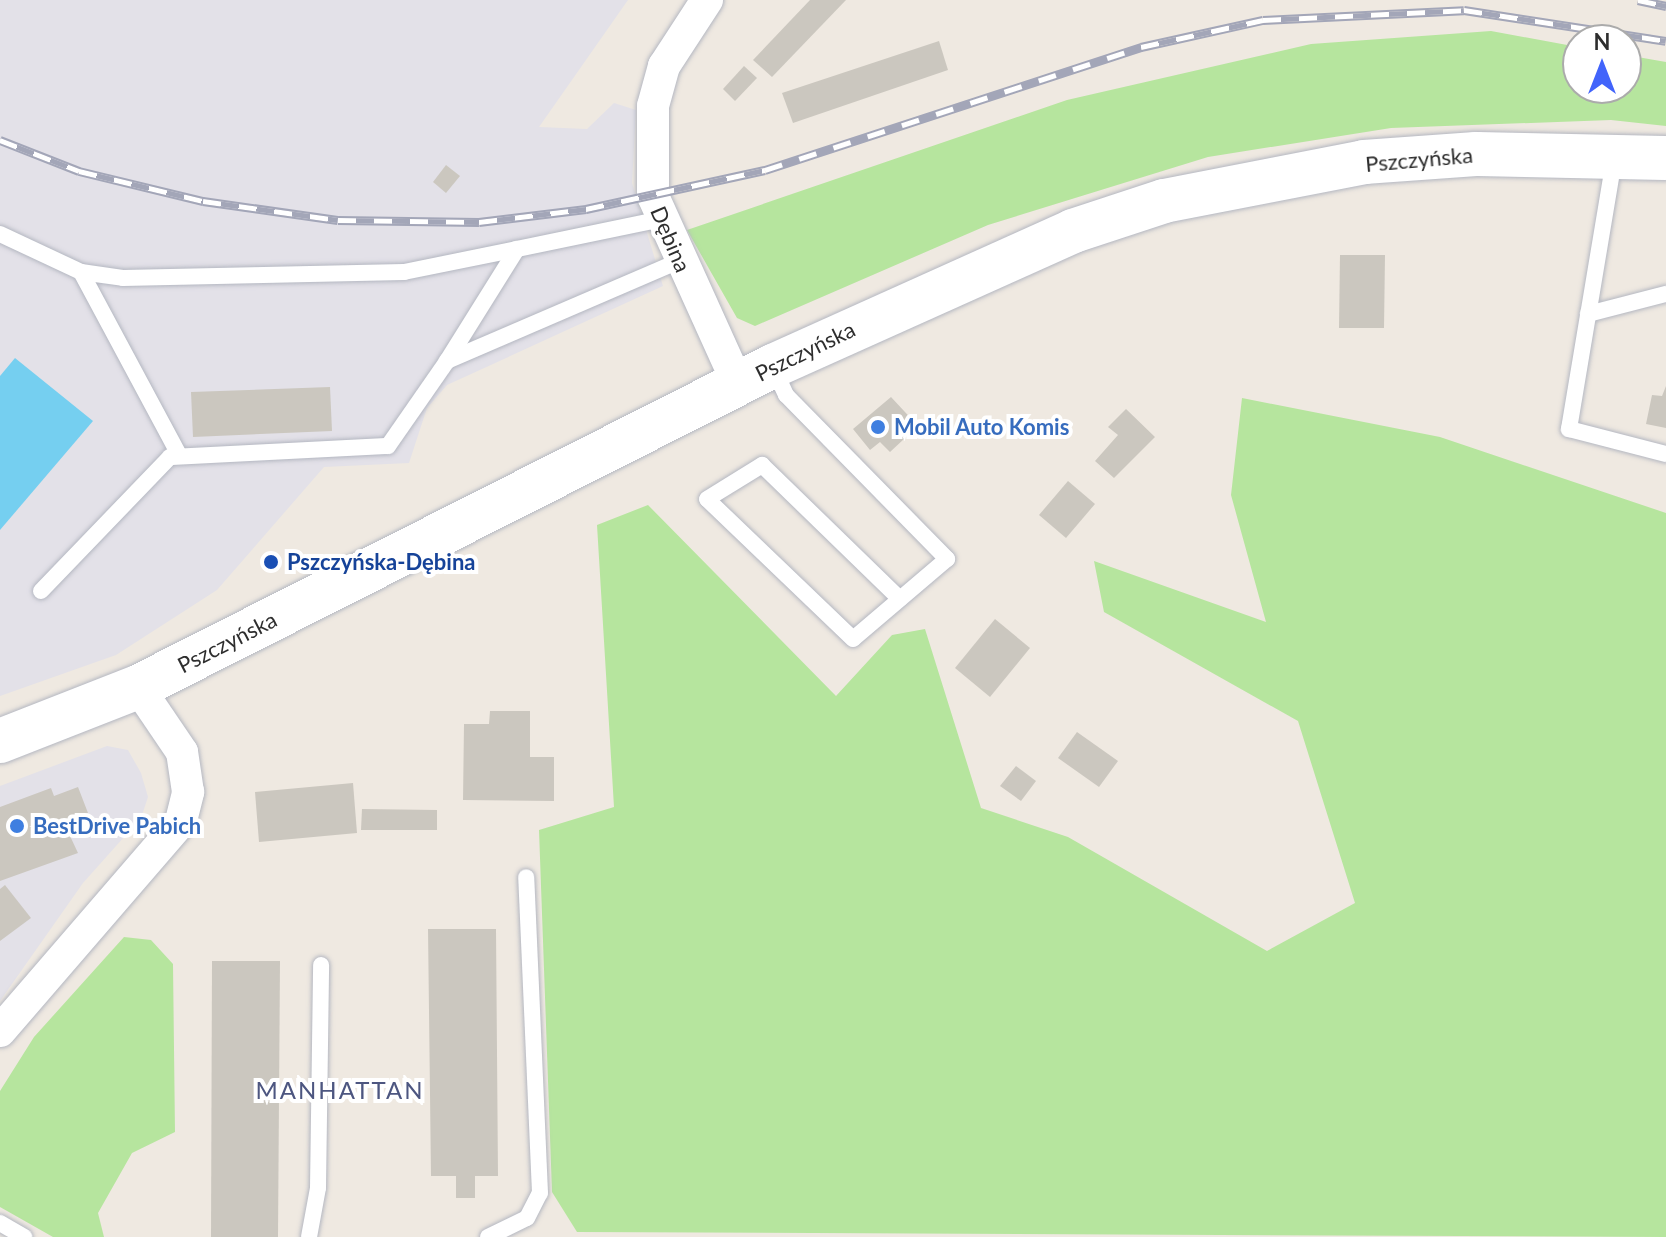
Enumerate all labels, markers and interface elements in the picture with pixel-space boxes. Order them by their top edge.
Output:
north arrow [1562,24,1642,104]
text: N [1594,28,1610,55]
street label: Pszczyńska [1364,141,1474,177]
street label: Dębina [645,202,697,276]
street label: Pszczyńska [751,315,859,387]
place label: Mobil Auto Komis [894,414,1070,440]
marker: Mobil Auto Komis [869,418,887,436]
place label: Pszczyńska-Dębina [287,549,475,575]
marker: Pszczyńska-Dębina [262,553,280,571]
street label: Pszczyńska [173,606,281,678]
place label: BestDrive Pabich [33,813,201,839]
marker: BestDrive Pabich [8,817,26,835]
district label: MANHATTAN [256,1076,424,1104]

